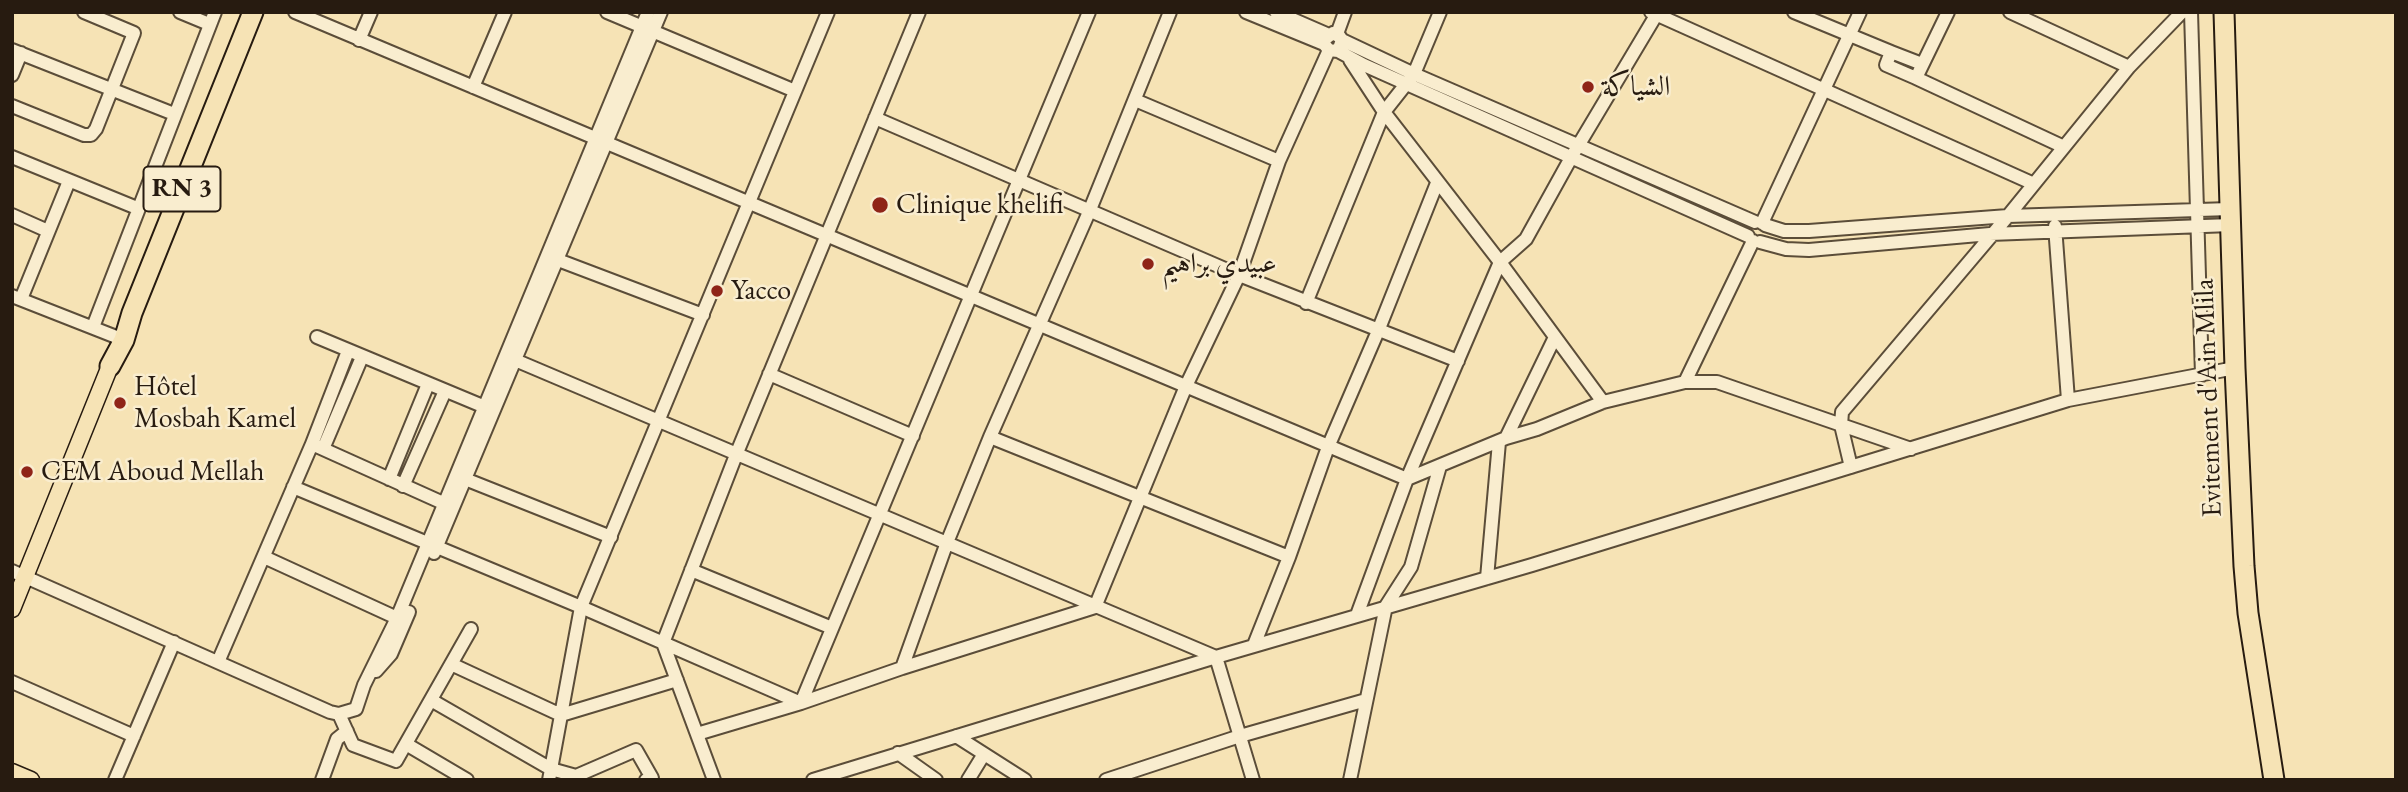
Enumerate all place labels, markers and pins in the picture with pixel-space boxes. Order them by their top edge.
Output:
place label: الشياكة [1602,70,1670,104]
marker: الشياكة [1580,79,1596,95]
place label: Clinique khelifi [896,188,1064,222]
marker: Clinique khelifi [870,195,890,215]
place label: عبيدي براهيم [1162,247,1277,281]
marker: عبيدي براهيم [1140,256,1156,272]
place label: Yacco [731,274,791,308]
marker: Yacco [709,283,725,299]
place label: Hôtel Mosbah Kamel [134,370,296,436]
marker: Hôtel Mosbah Kamel [112,395,128,411]
place label: CEM Aboud Mellah [41,455,264,489]
marker: CEM Aboud Mellah [19,464,35,480]

